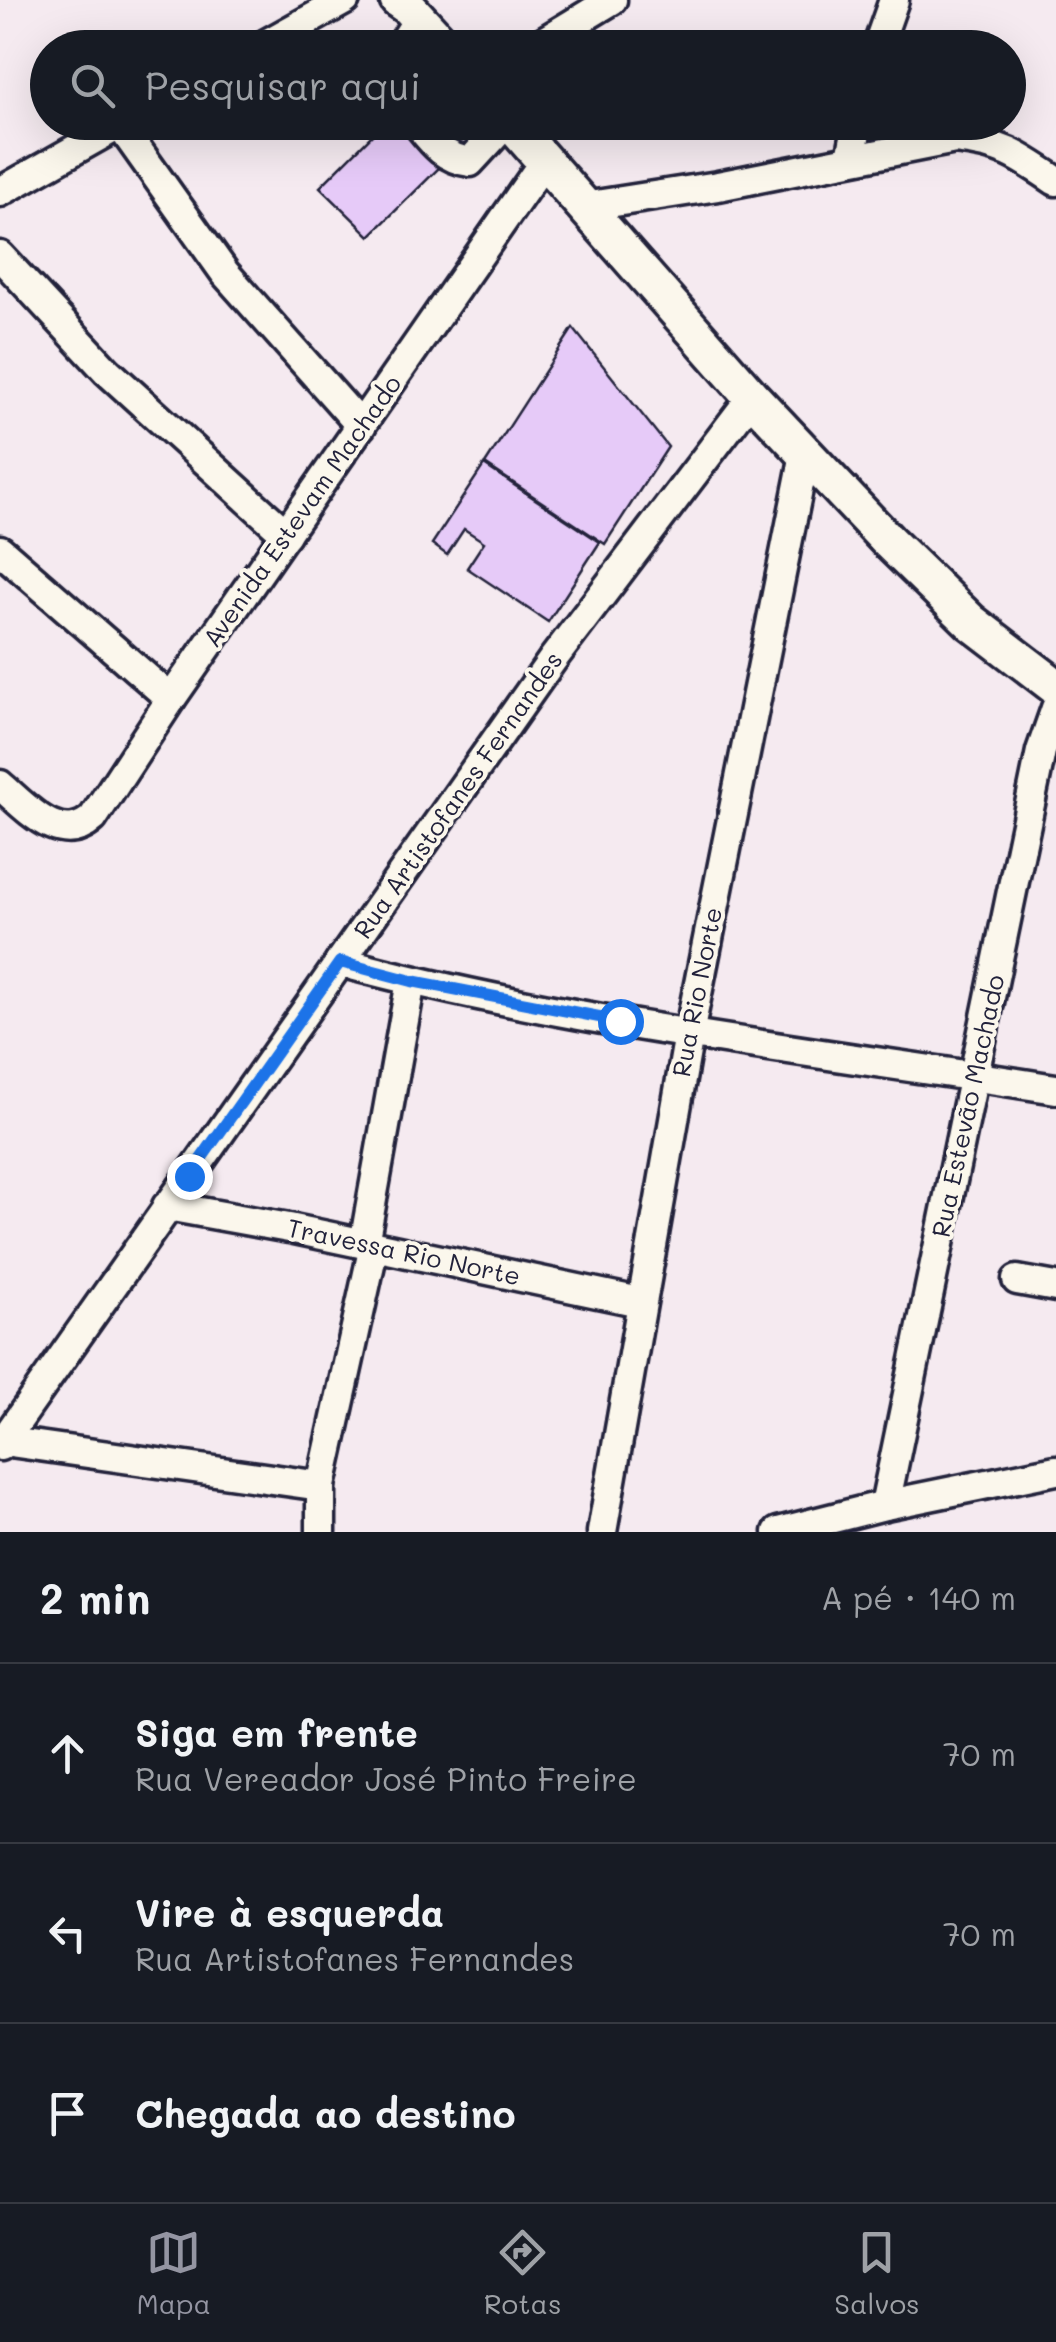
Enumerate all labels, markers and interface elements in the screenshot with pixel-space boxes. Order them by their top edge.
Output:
search box [30,30,1026,140]
icon: search [65,58,120,113]
text: Pesquisar aqui [145,60,421,110]
street label: Avenida Estevam Machado [195,368,407,653]
street label: Rua Artistofanes Fernandes [346,645,569,944]
street label: Rua Rio Norte [664,904,728,1079]
street label: Rua Estevão Machado [924,972,1010,1240]
route start [598,999,644,1045]
route end [167,1154,213,1200]
street label: Travessa Rio Norte [285,1211,524,1291]
text: 2 min [40,1570,150,1625]
text: A pé · 140 m [821,1576,1016,1618]
text: Siga em frente [135,1707,418,1757]
icon: ahead [40,1726,95,1781]
text: 70 m [943,1732,1016,1774]
text: Rua Vereador José Pinto Freire [135,1757,637,1799]
text: Vire à esquerda [135,1887,444,1937]
icon: left [40,1906,95,1961]
text: 70 m [943,1912,1016,1954]
text: Rua Artistofanes Fernandes [135,1937,574,1979]
icon: arrive [40,2086,95,2141]
text: Chegada ao destino [135,2088,516,2138]
tab: Mapa [136,2225,211,2321]
tab: Rotas [484,2225,562,2321]
tab: Salvos [834,2225,920,2321]

